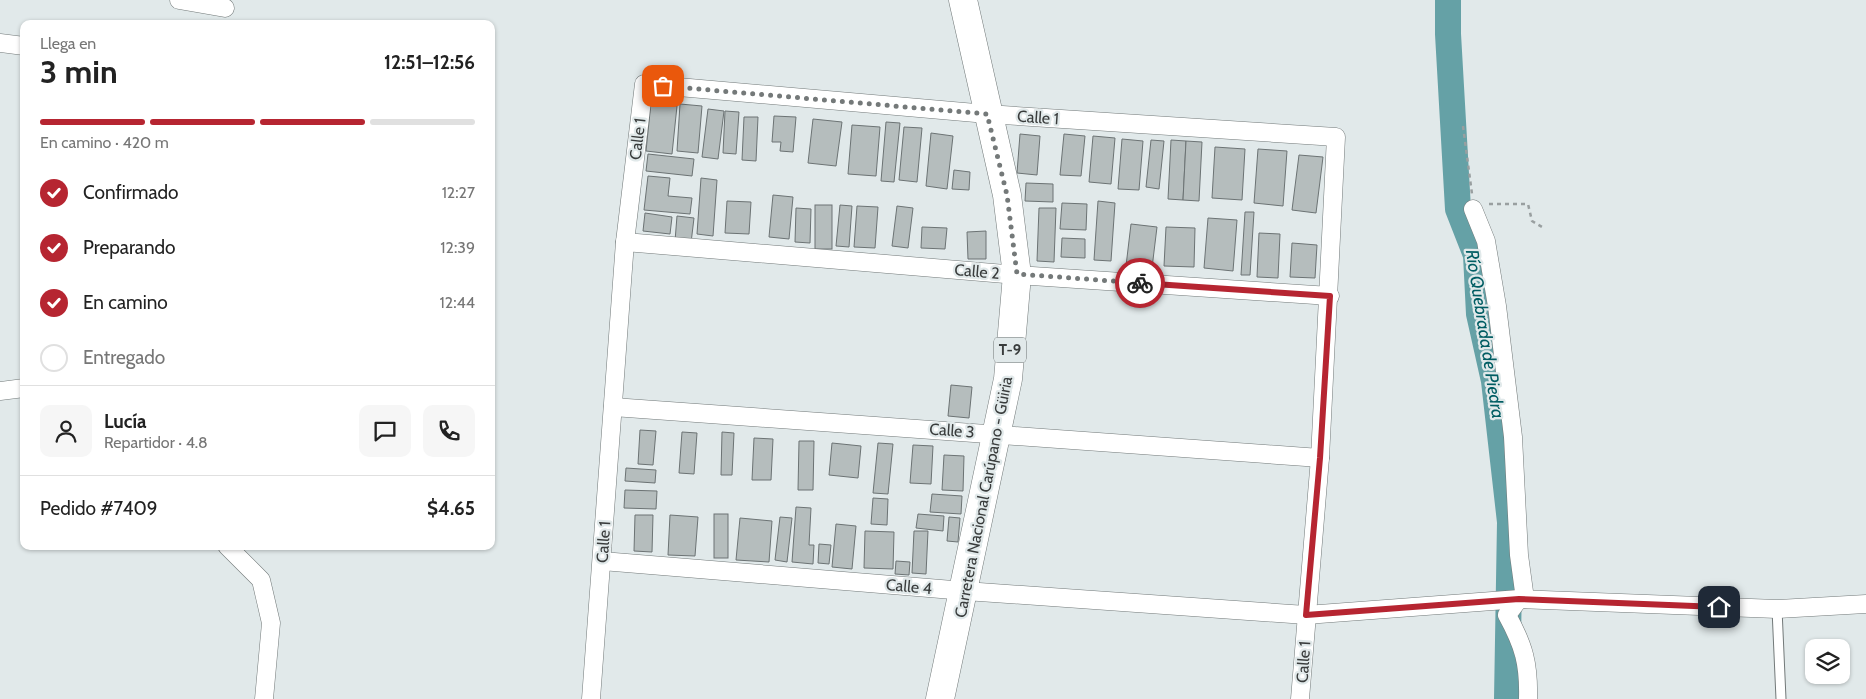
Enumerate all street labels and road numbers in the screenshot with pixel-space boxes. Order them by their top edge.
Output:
street label: Calle 1 [1016,107,1060,128]
street label: Calle 1 [626,117,649,161]
street label: Calle 2 [954,260,1000,283]
road number: T-9 [994,338,1026,362]
street label: Carretera Nacional Carúpano - Güiria [951,374,1016,619]
street label: Calle 3 [929,419,975,442]
street label: Calle 1 [593,520,614,564]
street label: Calle 4 [885,575,933,598]
street label: Calle 1 [1293,640,1314,684]

